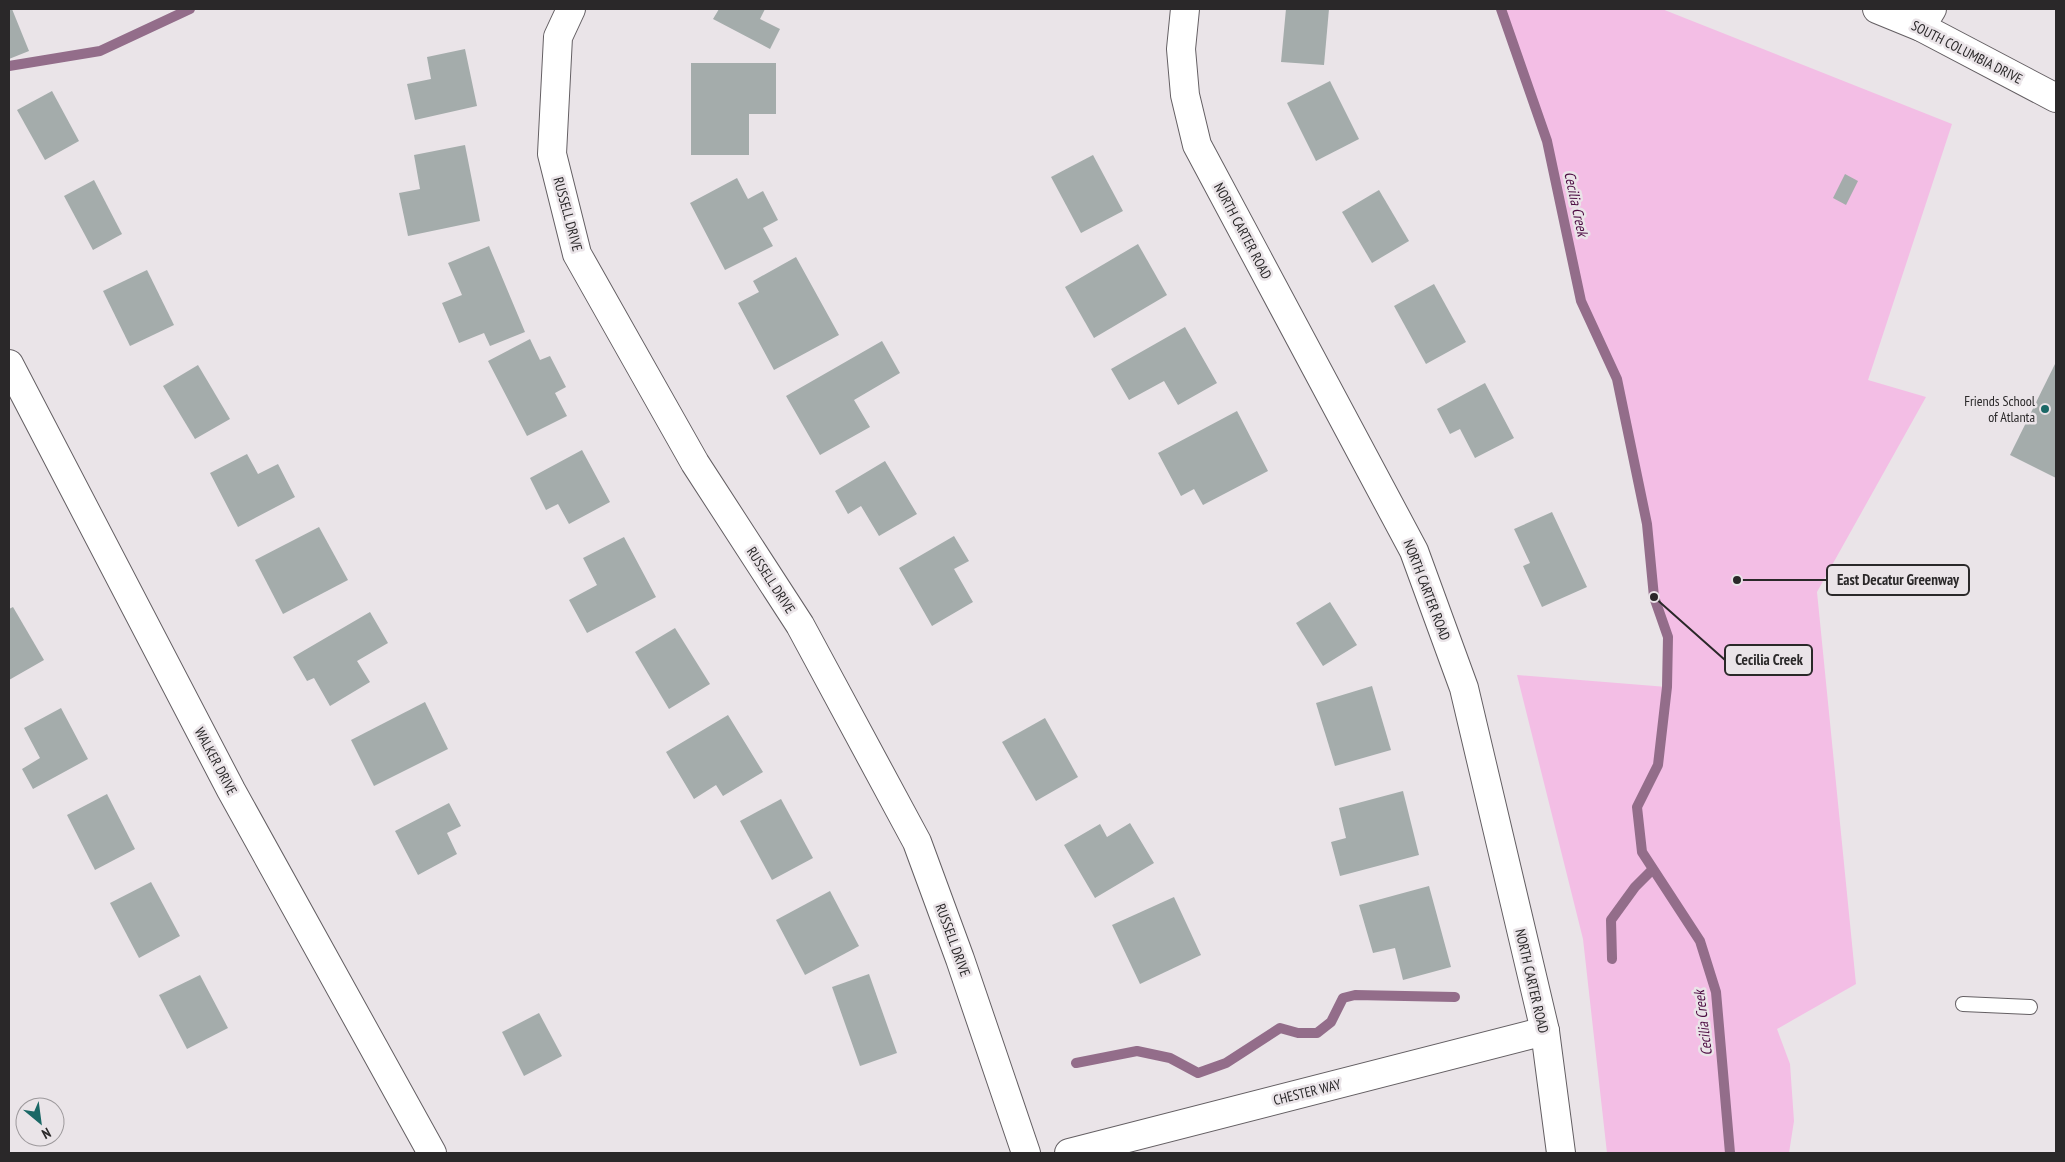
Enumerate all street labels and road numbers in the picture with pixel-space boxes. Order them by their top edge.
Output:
street label: SOUTH COLUMBIA DRIVE [1908,16,2026,88]
street label: RUSSELL DRIVE [549,175,587,253]
street label: NORTH CARTER ROAD [1210,180,1276,282]
street label: NORTH CARTER ROAD [1400,537,1454,643]
street label: RUSSELL DRIVE [743,543,799,617]
street label: WALKER DRIVE [191,724,241,798]
street label: RUSSELL DRIVE [932,901,974,979]
street label: NORTH CARTER ROAD [1511,927,1553,1035]
street label: CHESTER WAY [1271,1075,1343,1109]

